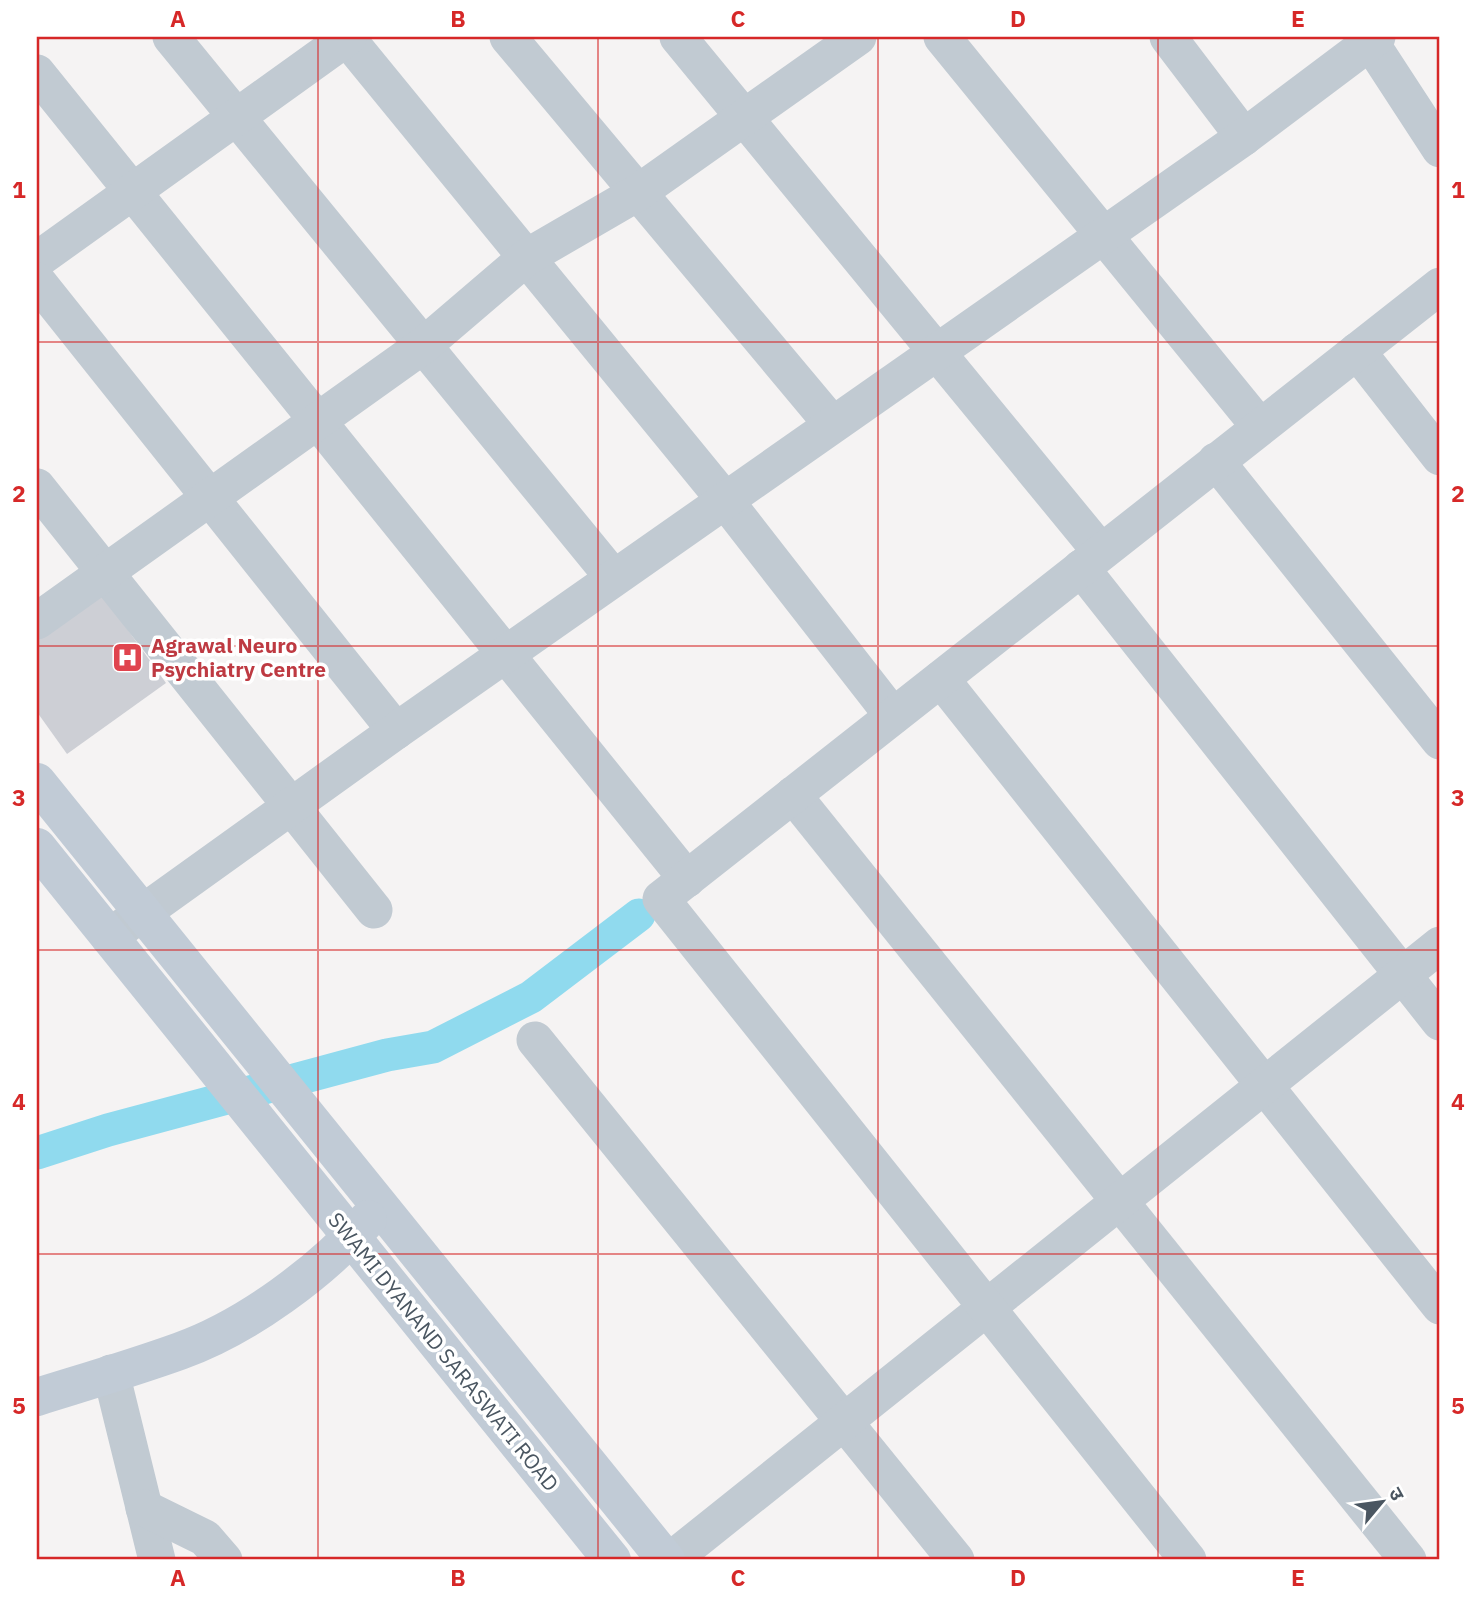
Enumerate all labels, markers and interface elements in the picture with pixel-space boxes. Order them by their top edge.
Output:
text: A [170,3,186,33]
text: B [450,3,466,33]
text: C [731,3,746,33]
text: D [1010,3,1026,33]
text: E [1291,3,1305,33]
text: 1 [12,174,26,204]
text: 1 [1451,174,1465,204]
text: 2 [12,478,26,508]
text: 2 [1451,478,1465,508]
place label: Agrawal Neuro Psychiatry Centre [151,631,326,683]
hospital icon: Agrawal Neuro Psychiatry Centre [111,641,145,675]
text: 3 [12,782,26,812]
text: 3 [1451,782,1465,812]
text: 4 [12,1086,26,1116]
text: 4 [1451,1086,1465,1116]
street label: SWAMI DYANAND SARASWATI ROAD [322,1206,565,1497]
text: 5 [12,1390,26,1420]
text: 5 [1451,1390,1465,1420]
north arrow [1348,1468,1418,1538]
text: उ [1384,1483,1410,1505]
text: A [170,1562,186,1592]
text: B [450,1562,466,1592]
text: C [731,1562,746,1592]
text: D [1010,1562,1026,1592]
text: E [1291,1562,1305,1592]

